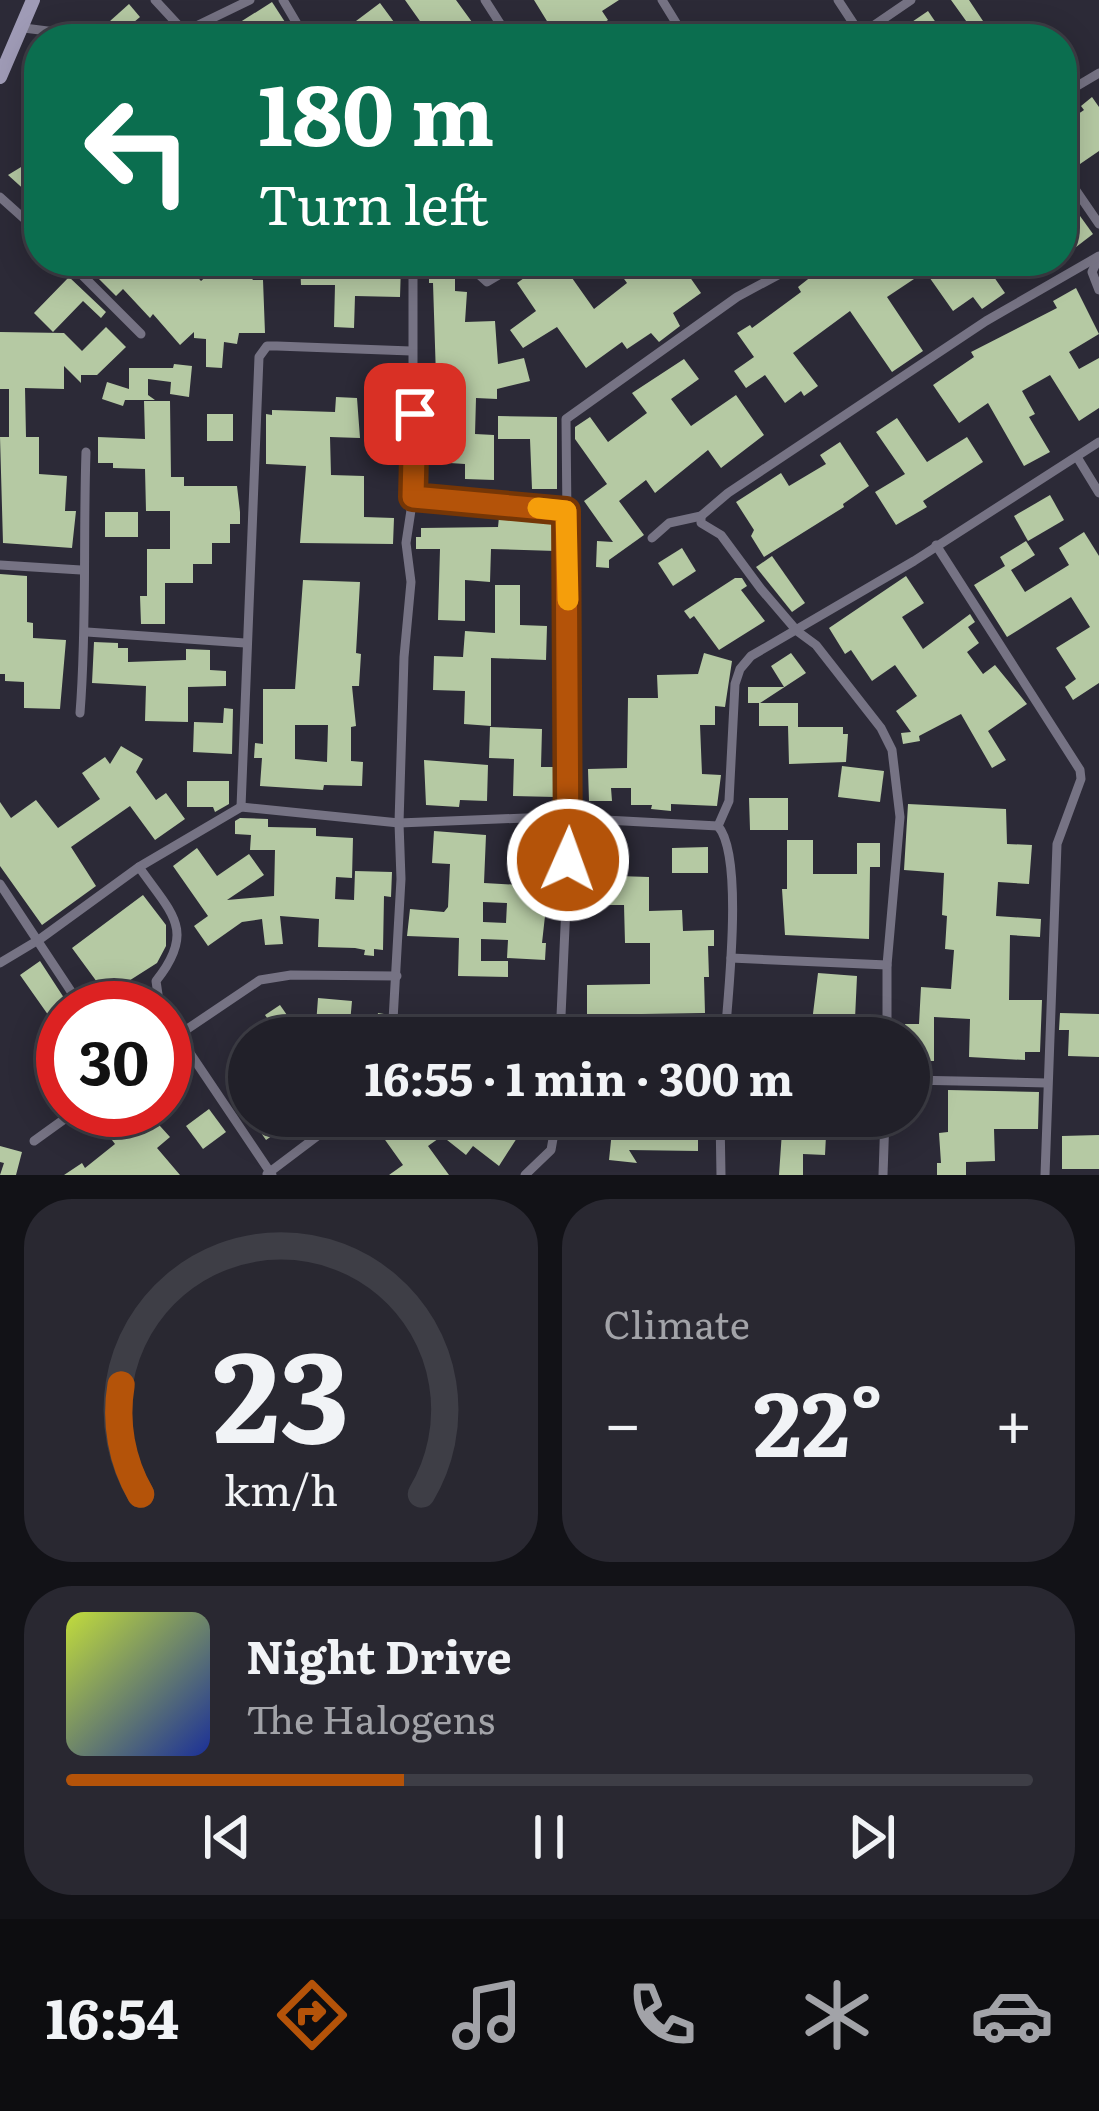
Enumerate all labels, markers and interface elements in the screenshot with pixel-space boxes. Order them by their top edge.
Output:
text: 180 m [258,47,495,172]
icon: left [60,72,216,228]
text: Turn left [258,161,489,242]
pin [364,363,466,465]
icon: arrive [382,381,448,447]
position arrow [505,797,631,923]
speed limit sign: 30 [36,981,192,1137]
text: 16:55 · 1 min · 300 m [365,1043,793,1110]
text: Climate [604,1293,750,1351]
text: 23 [212,1296,349,1481]
text: 22° [753,1351,883,1485]
text: − [604,1370,642,1468]
text: + [995,1370,1033,1468]
text: km/h [224,1455,338,1518]
text: Night Drive [246,1621,512,1688]
text: The Halogens [246,1688,495,1746]
icon: previous [194,1804,260,1870]
icon: pause [516,1804,582,1870]
icon: next [839,1804,905,1870]
icon: directions [270,1973,354,2057]
icon: music [445,1973,529,2057]
icon: phone [620,1973,704,2057]
icon: climate [795,1973,879,2057]
icon: car [970,1973,1054,2057]
text: 16:54 [45,1975,179,2056]

